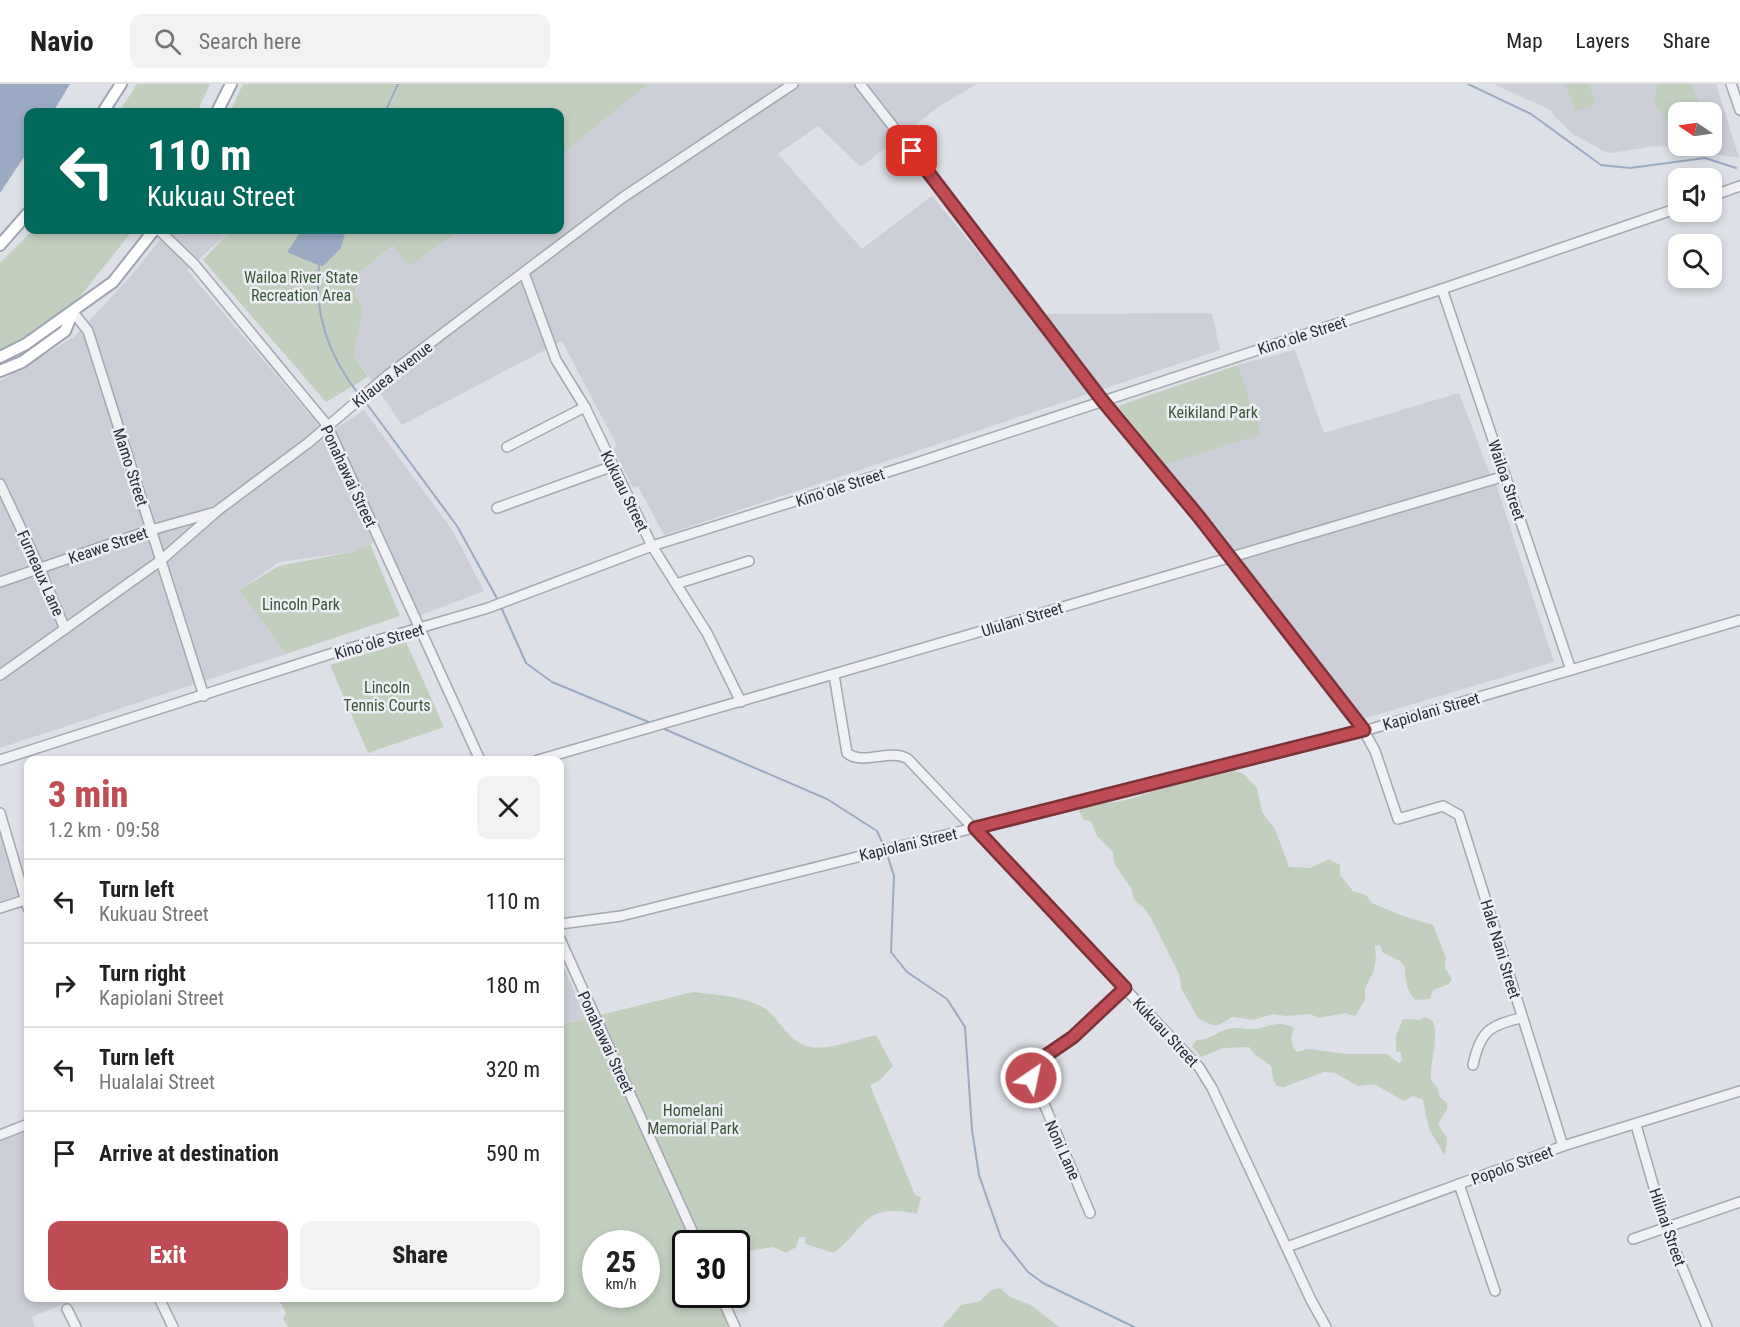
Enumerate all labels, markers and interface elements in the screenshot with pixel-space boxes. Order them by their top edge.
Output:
search box [130,14,550,68]
text: Navio [30,25,94,58]
icon: search [151,25,184,58]
text: Search here [199,29,301,54]
text: Map [1506,29,1543,53]
text: Layers [1576,29,1630,53]
text: Share [1663,29,1710,53]
north arrow [1668,102,1722,156]
map controls [1668,102,1722,288]
pin [886,125,937,176]
text: 110 m [147,131,252,180]
icon: left [48,132,126,210]
icon: arrive [895,134,928,167]
button: sound [1668,168,1722,222]
text: Kukuau Street [147,181,295,213]
button: search [1668,234,1722,288]
park label: Wailoa River State Recreation Area [244,268,358,305]
street label: Kinoʻole Street [1255,312,1349,359]
street label: Kilauea Avenue [348,337,436,412]
park label: Keikiland Park [1168,403,1259,422]
street label: Ponahawai Street [317,422,381,531]
street label: Mamo Street [109,426,152,509]
street label: Wailoa Street [1484,437,1529,523]
street label: Kukuau Street [597,448,652,535]
street label: Kinoʻole Street [793,464,887,511]
street label: Keawe Street [66,523,151,568]
street label: Furneaux Lane [13,527,68,619]
park label: Lincoln Park [262,595,341,614]
street label: Ululani Street [979,598,1065,641]
street label: Kinoʻole Street [332,620,426,663]
park label: Lincoln Tennis Courts [343,678,431,715]
street label: Kapiolani Street [1381,689,1482,734]
text: 3 min [48,774,128,816]
button: close [477,776,540,839]
text: 1.2 km · 09:58 [48,818,160,842]
street label: Kapiolani Street [857,824,959,865]
text: Turn left [99,877,174,902]
icon: left [48,885,81,918]
text: 110 m [486,889,540,914]
street label: Hale Nani Street [1476,897,1525,1001]
text: Kukuau Street [99,902,209,926]
text: Turn right [99,961,186,986]
icon: right [48,969,81,1002]
text: 180 m [486,973,540,998]
text: Kapiolani Street [99,986,224,1010]
street label: Ponahawai Street [574,988,638,1097]
street label: Kukuau Street [1129,994,1203,1071]
text: Turn left [99,1045,174,1070]
position arrow [999,1046,1063,1110]
icon: left [48,1053,81,1086]
text: 320 m [486,1057,540,1082]
text: Hualalai Street [99,1070,215,1094]
park label: Homelani Memorial Park [647,1101,740,1138]
street label: Noni Lane [1041,1117,1084,1183]
icon: arrive [48,1137,81,1170]
text: Arrive at destination [99,1141,279,1166]
text: 590 m [486,1141,540,1166]
street label: Popolo Street [1469,1142,1556,1189]
street label: Hilinai Street [1645,1186,1690,1269]
button: Exit [48,1221,288,1290]
button: Share [300,1221,540,1290]
speed limit sign: 30 [672,1230,750,1308]
text: 25 [606,1244,636,1279]
text: km/h [606,1275,636,1293]

